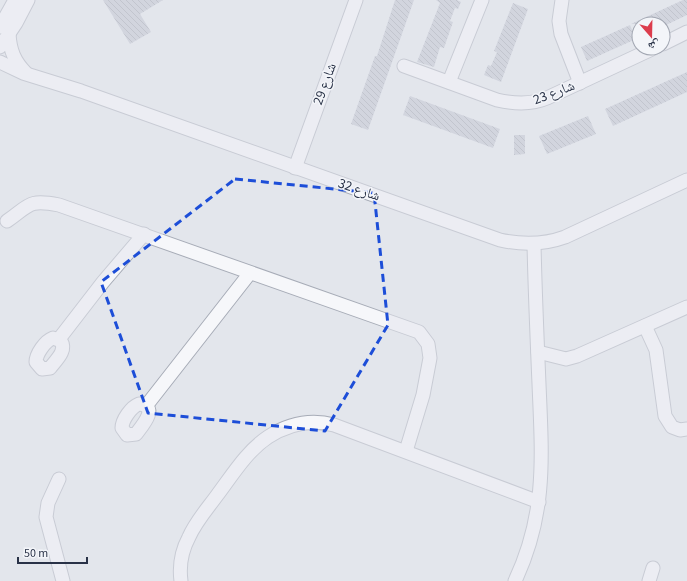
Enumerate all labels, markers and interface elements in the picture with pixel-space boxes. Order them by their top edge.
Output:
north arrow [631,16,671,56]
text: ش [646,36,662,54]
street label: شارع 29 [308,60,342,108]
street label: شارع 23 [530,76,578,110]
street label: شارع 32 [335,173,383,207]
scale bar [18,539,87,565]
text: 50 m [24,545,48,562]

